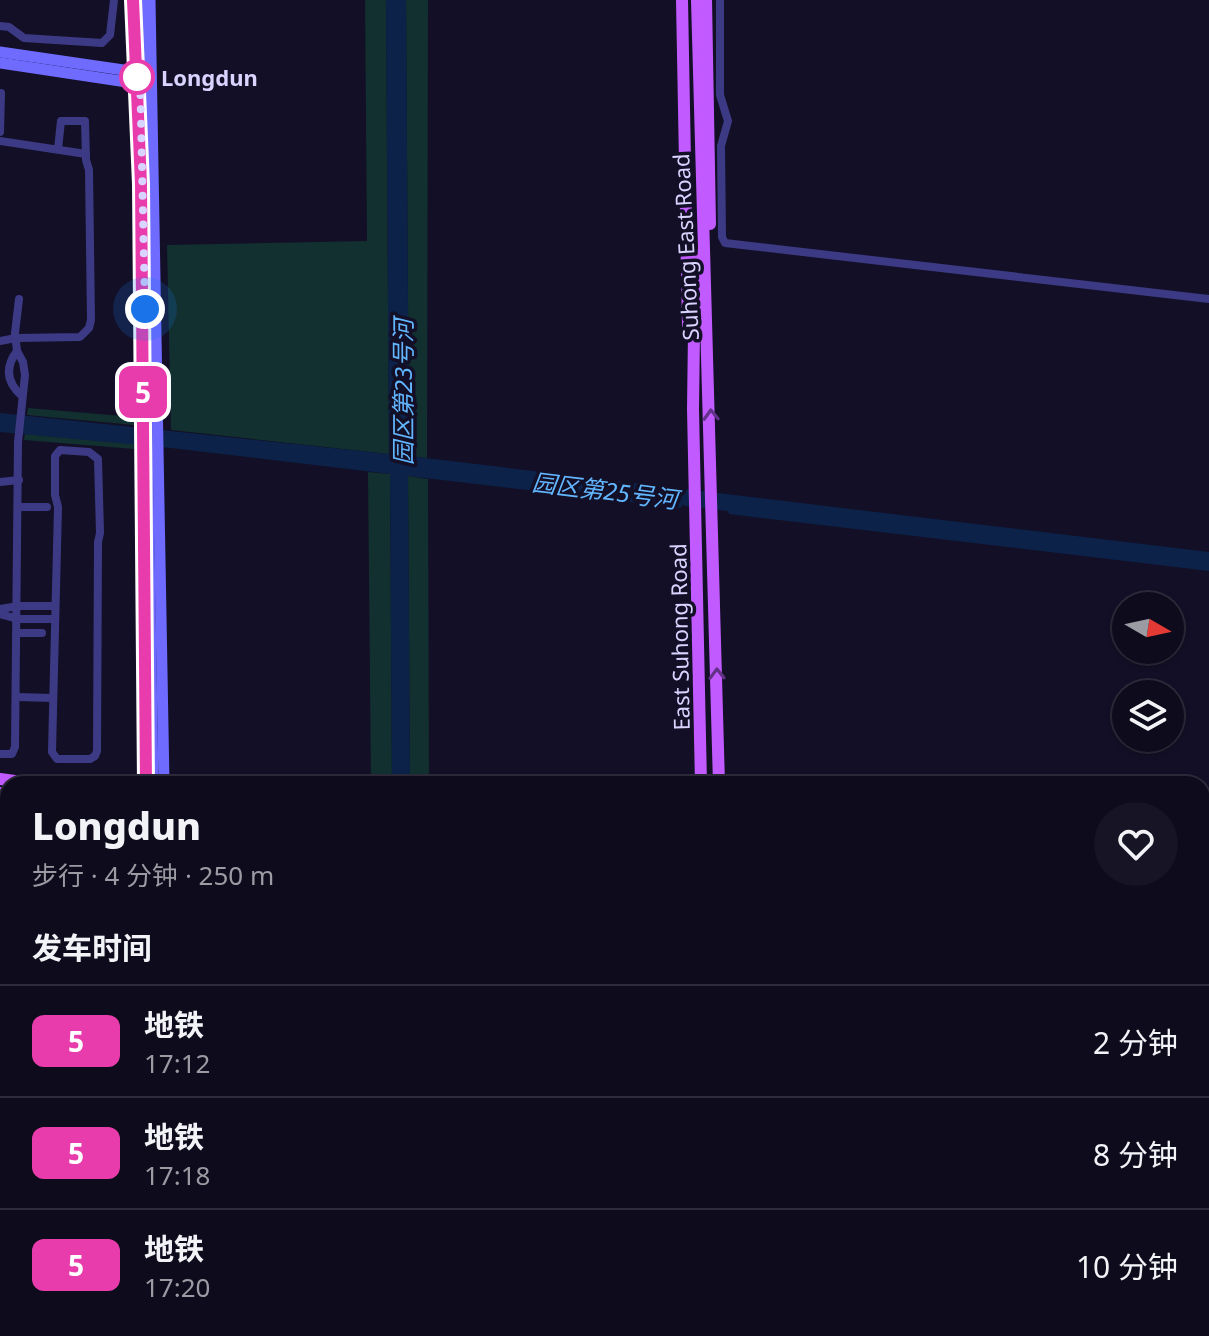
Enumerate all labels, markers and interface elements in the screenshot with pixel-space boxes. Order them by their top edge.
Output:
marker: Longdun [120,60,154,94]
place label: Longdun [161,62,258,92]
street label: Suhong East Road [665,153,705,341]
your location [125,289,165,329]
water label: 园区第23号河 [386,315,419,465]
line badge: 5 [117,366,169,418]
text: 5 [135,373,151,411]
one-way arrow [703,408,720,421]
water label: 园区第25号河 [530,465,684,516]
street label: East Suhong Road [662,543,696,731]
north arrow [1112,592,1184,664]
map controls [1112,592,1184,752]
one-way arrow [708,667,726,680]
button: layers [1112,680,1184,752]
text: Longdun [32,799,201,851]
button: heart [1094,802,1178,886]
text: 步行 · 4 分钟 · 250 m [32,857,274,893]
text: 发车时间 [32,927,152,968]
text: 地铁 [144,1004,204,1045]
text: 5 [68,1022,84,1060]
text: 2 分钟 [1093,1022,1178,1063]
text: 17:12 [144,1045,210,1081]
text: 地铁 [144,1116,204,1157]
text: 5 [68,1134,84,1172]
text: 8 分钟 [1093,1134,1178,1175]
text: 17:18 [144,1157,210,1193]
text: 地铁 [144,1228,204,1269]
text: 5 [68,1246,84,1284]
text: 10 分钟 [1076,1246,1178,1287]
text: 17:20 [144,1269,210,1305]

